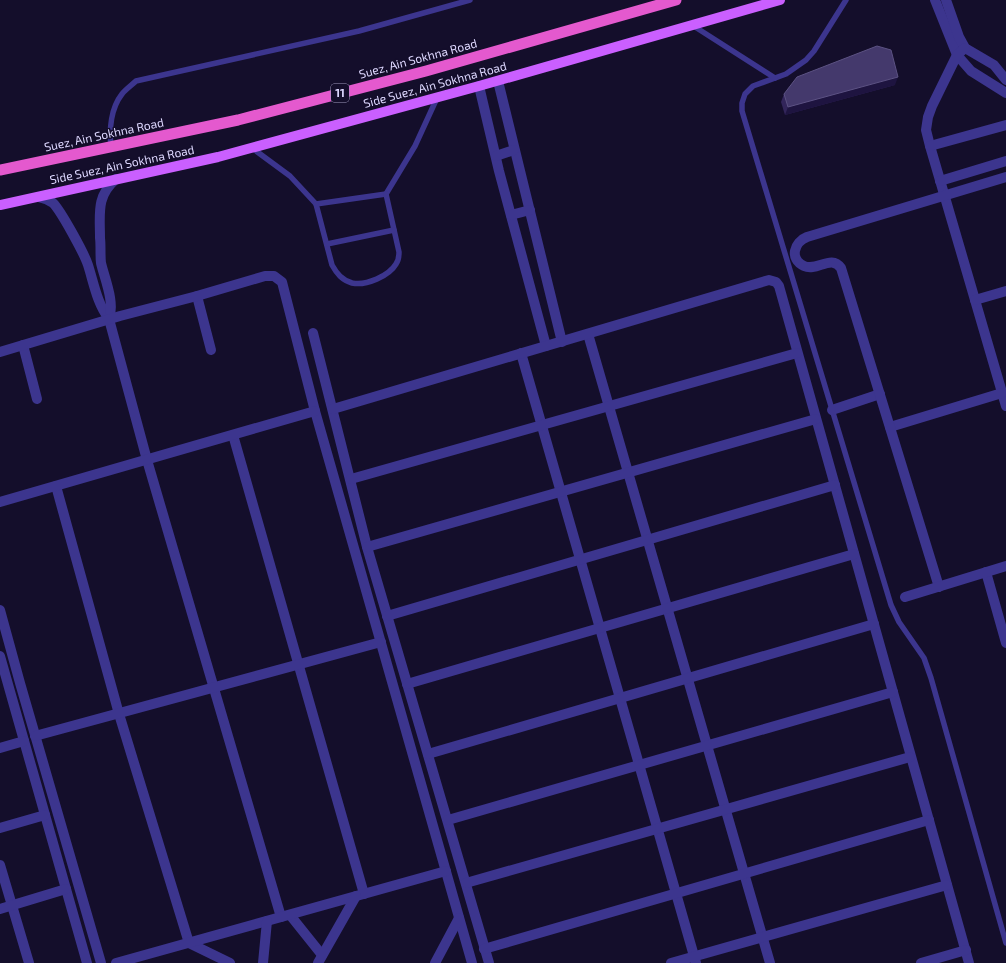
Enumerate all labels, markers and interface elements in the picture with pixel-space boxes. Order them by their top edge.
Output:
street label: Suez, Ain Sokhna Road [357,36,478,81]
street label: Side Suez, Ain Sokhna Road [362,58,508,110]
road number: 11 [331,84,349,102]
street label: Suez, Ain Sokhna Road [43,115,165,154]
street label: Side Suez, Ain Sokhna Road [48,142,195,186]

